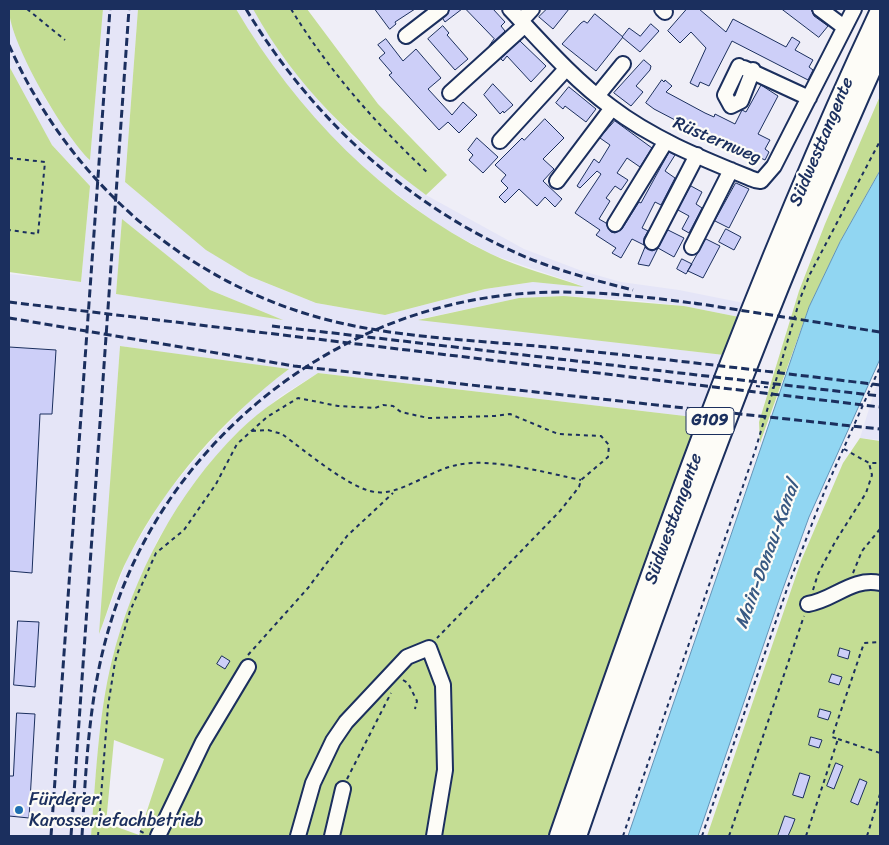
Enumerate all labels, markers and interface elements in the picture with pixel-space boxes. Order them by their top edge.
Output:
street label: Südwesttangente [785,74,859,210]
street label: Rüsternweg [670,113,764,169]
road number: G109 [686,408,734,434]
street label: Südwesttangente [640,451,708,587]
water label: Main-Donau-Kanal [731,478,805,632]
place label: Fürderer Karosseriefachbetrieb [29,789,203,832]
marker: Fürderer Karosseriefachbetrieb [13,804,25,816]

